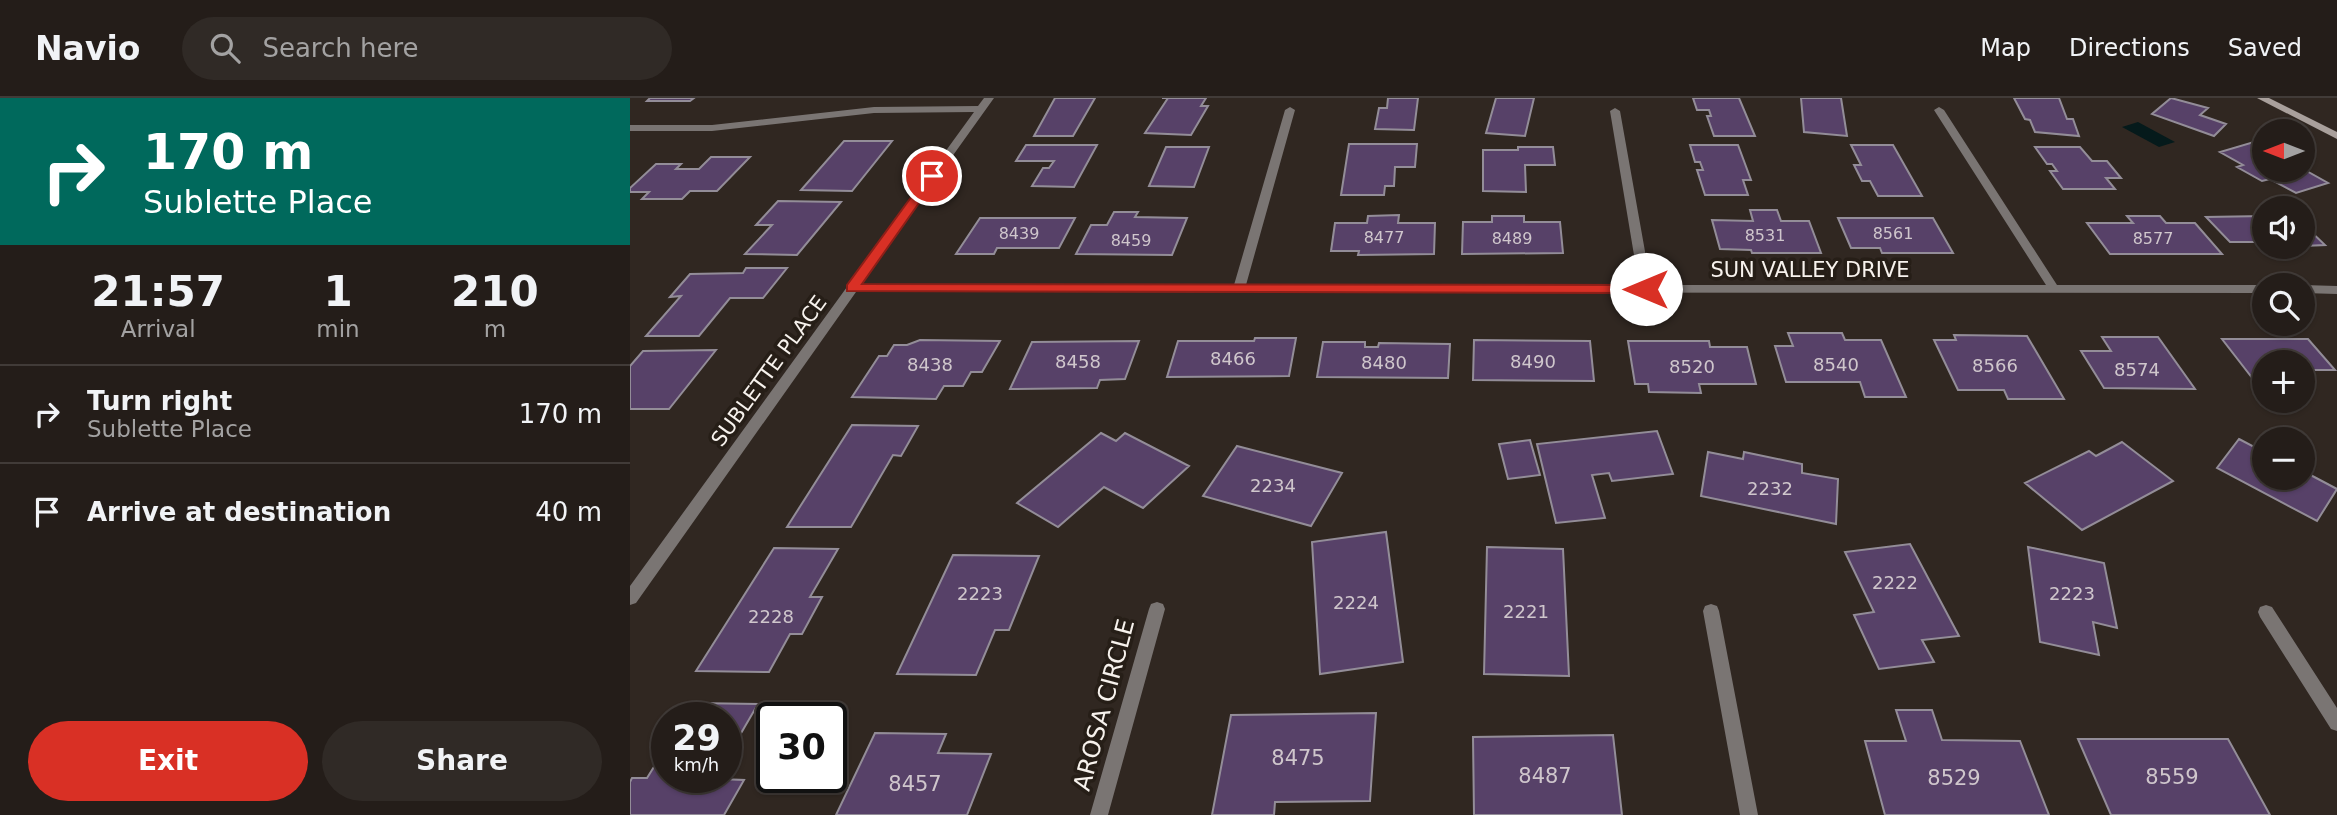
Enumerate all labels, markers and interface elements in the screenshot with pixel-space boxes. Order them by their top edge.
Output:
search box [182,17,672,80]
text: Navio [35,29,140,68]
icon: search [206,29,244,67]
text: Search here [262,33,419,63]
text: Map [1980,34,2031,62]
text: Directions [2069,34,2190,62]
text: Saved [2228,34,2302,62]
north arrow [2252,119,2315,182]
map controls [2252,119,2315,490]
text: 170 m [143,124,313,181]
icon: right [28,126,119,217]
pin [902,146,962,206]
icon: arrive [913,157,951,195]
text: Sublette Place [143,183,373,221]
button: sound [2252,196,2315,259]
house number: 8439 [999,224,1039,243]
house number: 8561 [1873,224,1913,243]
house number: 8531 [1745,226,1785,245]
house number: 8477 [1364,228,1404,247]
house number: 8489 [1492,229,1532,248]
house number: 8577 [2133,229,2173,248]
house number: 8459 [1111,231,1151,250]
position arrow [1609,252,1683,326]
street label: SUN VALLEY DRIVE [1710,258,1910,282]
text: 21:57 [91,267,225,316]
text: 1 [323,267,353,316]
text: 210 [451,267,539,316]
button: search [2252,273,2315,336]
street label: SUBLETTE PLACE [706,291,832,451]
text: Arrival [121,316,196,342]
text: min [316,316,360,342]
text: m [484,316,506,342]
house number: 8466 [1210,348,1256,369]
button: + [2252,350,2315,413]
house number: 8458 [1055,351,1101,372]
house number: 8490 [1510,351,1556,372]
house number: 8480 [1361,352,1407,373]
house number: 8438 [907,354,953,375]
house number: 8540 [1813,354,1859,375]
house number: 8566 [1972,355,2018,376]
house number: 8520 [1669,356,1715,377]
house number: 8574 [2114,359,2160,380]
text: Turn right [87,386,232,416]
icon: right [28,395,66,433]
text: 170 m [519,399,602,429]
text: Sublette Place [87,416,252,442]
button: − [2252,427,2315,490]
house number: 2234 [1250,475,1296,496]
house number: 2232 [1747,478,1793,499]
icon: arrive [28,493,66,531]
text: Arrive at destination [87,497,391,527]
text: 40 m [535,497,602,527]
house number: 2222 [1872,572,1918,593]
house number: 2223 [957,583,1003,604]
house number: 2223 [2049,583,2095,604]
house number: 2224 [1333,592,1379,613]
house number: 2221 [1503,601,1549,622]
house number: 2228 [748,606,794,627]
street label: AROSA CIRCLE [1068,616,1140,794]
speed limit sign: 30 [756,702,847,793]
text: 29 [672,718,721,758]
button: Exit [28,721,308,801]
button: Share [322,721,602,801]
house number: 8475 [1271,746,1325,770]
text: km/h [674,754,719,775]
house number: 8487 [1518,764,1572,788]
house number: 8559 [2145,765,2199,789]
house number: 8529 [1927,766,1981,790]
house number: 8457 [888,772,942,796]

